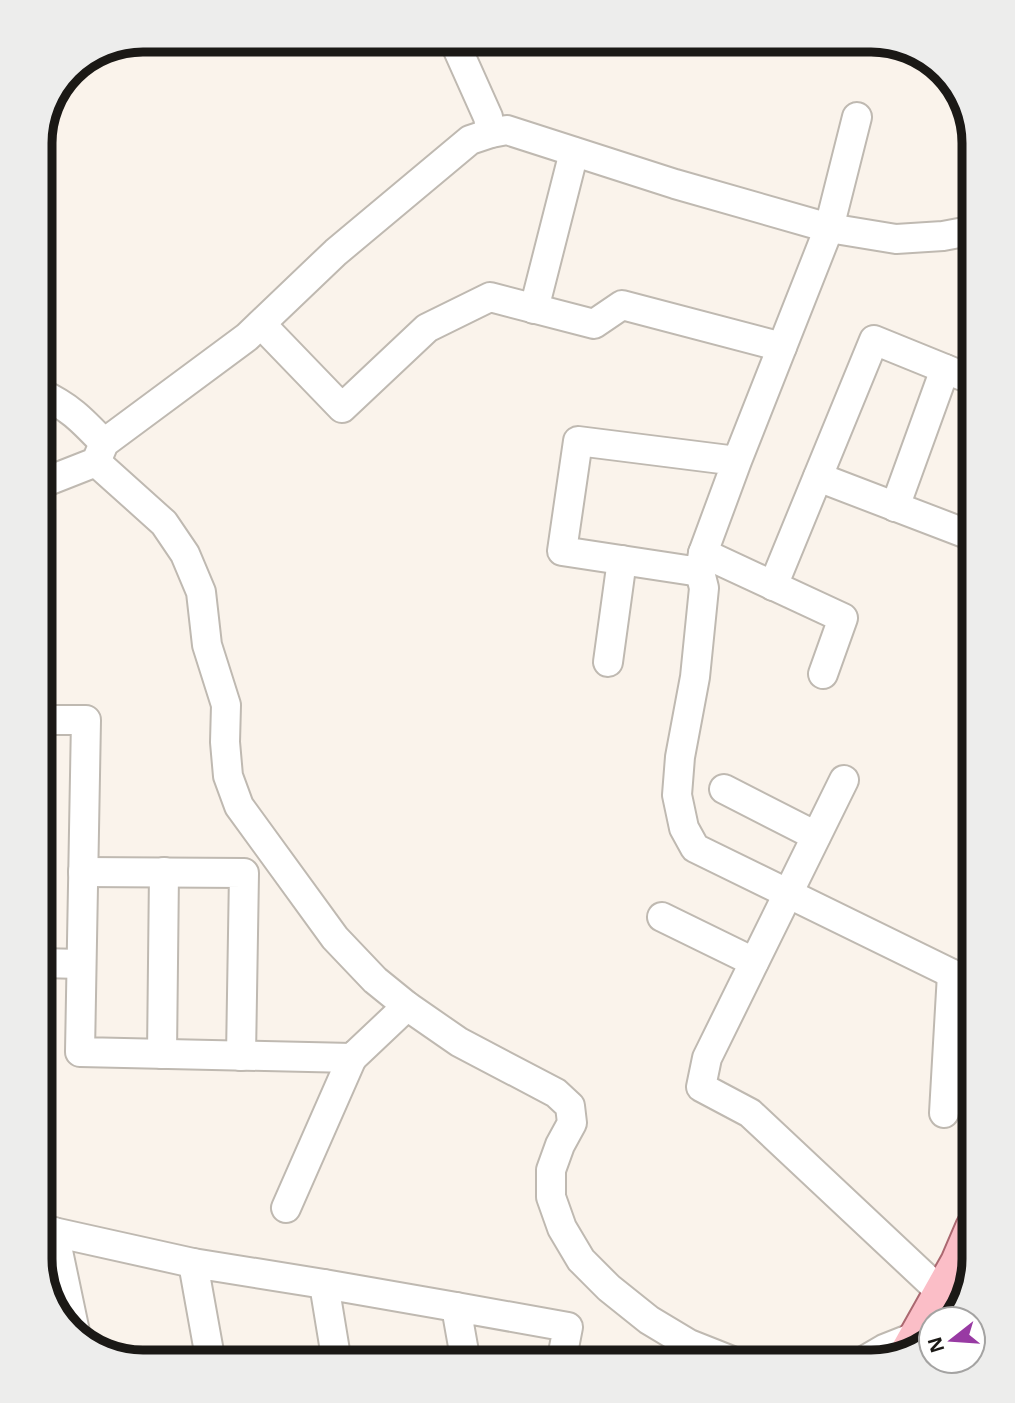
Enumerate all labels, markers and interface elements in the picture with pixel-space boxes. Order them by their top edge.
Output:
north arrow [917,1305,987,1375]
text: N [921,1334,950,1356]

